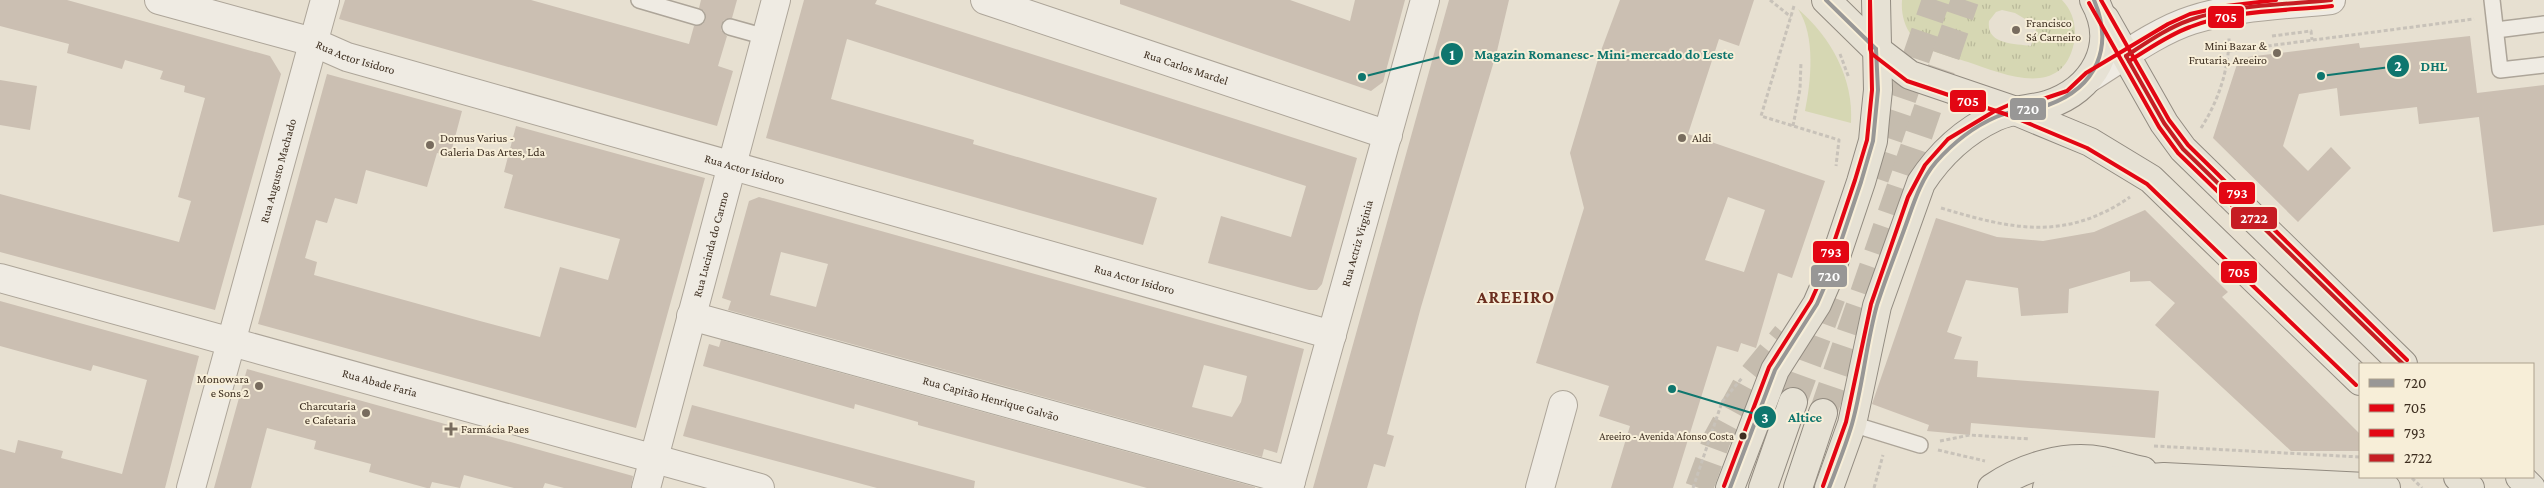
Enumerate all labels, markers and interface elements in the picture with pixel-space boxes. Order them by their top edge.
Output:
line badge: 705 [2207,5,2245,29]
text: 705 [2215,9,2237,25]
place label: Francisco Sá Carneiro [2026,16,2081,44]
marker: Francisco Sá Carneiro [2010,24,2022,36]
street label: Rua Actor Isidoro [314,37,397,77]
place label: Mini Bazar & Frutaria, Areeiro [2189,39,2268,67]
callout: Magazin Romanesc- Mini-mercado do Leste [1439,40,1744,69]
text: Magazin Romanesc- Mini-mercado do Leste [1474,46,1734,62]
street label: Rua Carlos Mardel [1142,47,1230,88]
text: 1 [1449,47,1455,63]
marker: Mini Bazar & Frutaria, Areeiro [2271,47,2283,59]
callout: DHL [2386,51,2458,80]
text: 2 [2394,58,2402,74]
text: DHL [2421,58,2448,74]
line badge: 705 [1949,89,1987,113]
text: 705 [1957,93,1979,109]
line badge: 720 [2009,97,2047,121]
text: 720 [2017,101,2039,117]
street label: Rua Augusto Machado [257,117,299,224]
place label: Domus Varius - Galeria Das Artes, Lda [440,131,545,159]
place label: Aldi [1692,131,1711,145]
marker: Aldi [1676,132,1688,144]
marker: Domus Varius - Galeria Das Artes, Lda [424,139,436,151]
street label: Rua Actor Isidoro [703,151,786,187]
line badge: 793 [2218,181,2256,205]
text: 793 [2226,185,2248,201]
street label: Rua Lucinda do Carmo [690,190,732,299]
street label: Rua Actriz Virginia [1338,198,1376,288]
line badge: 2722 [2230,206,2278,230]
text: 2722 [2240,210,2268,226]
line badge: 793 [1812,240,1850,264]
text: 793 [1820,244,1842,260]
line badge: 705 [2220,260,2258,284]
street label: Rua Actor Isidoro [1093,261,1176,297]
line badge: 720 [1810,264,1848,288]
text: 705 [2228,264,2250,280]
text: 720 [1818,268,1840,284]
district label: AREEIRO [1476,287,1555,307]
legend [2359,363,2534,478]
street label: Rua Abade Faria [341,366,419,400]
place label: Monowara e Sons 2 [197,372,249,400]
street label: Rua Capitão Henrique Galvão [921,373,1061,424]
text: 720 [2404,375,2427,391]
marker: Monowara e Sons 2 [253,380,265,392]
place label: Charcutaria e Cafetaria [299,399,356,427]
text: 705 [2404,400,2426,416]
callout: Altice [1753,403,1832,432]
marker: Charcutaria e Cafetaria [360,407,372,419]
text: Altice [1787,409,1823,425]
text: 3 [1761,410,1769,426]
place label: Farmácia Paes [461,422,529,436]
marker: Farmácia Paes [445,423,457,435]
text: 793 [2404,425,2425,441]
place label: Areeiro - Avenida Afonso Costa [1599,430,1734,442]
marker: Areeiro - Avenida Afonso Costa [1738,431,1748,441]
text: 2722 [2404,450,2432,466]

